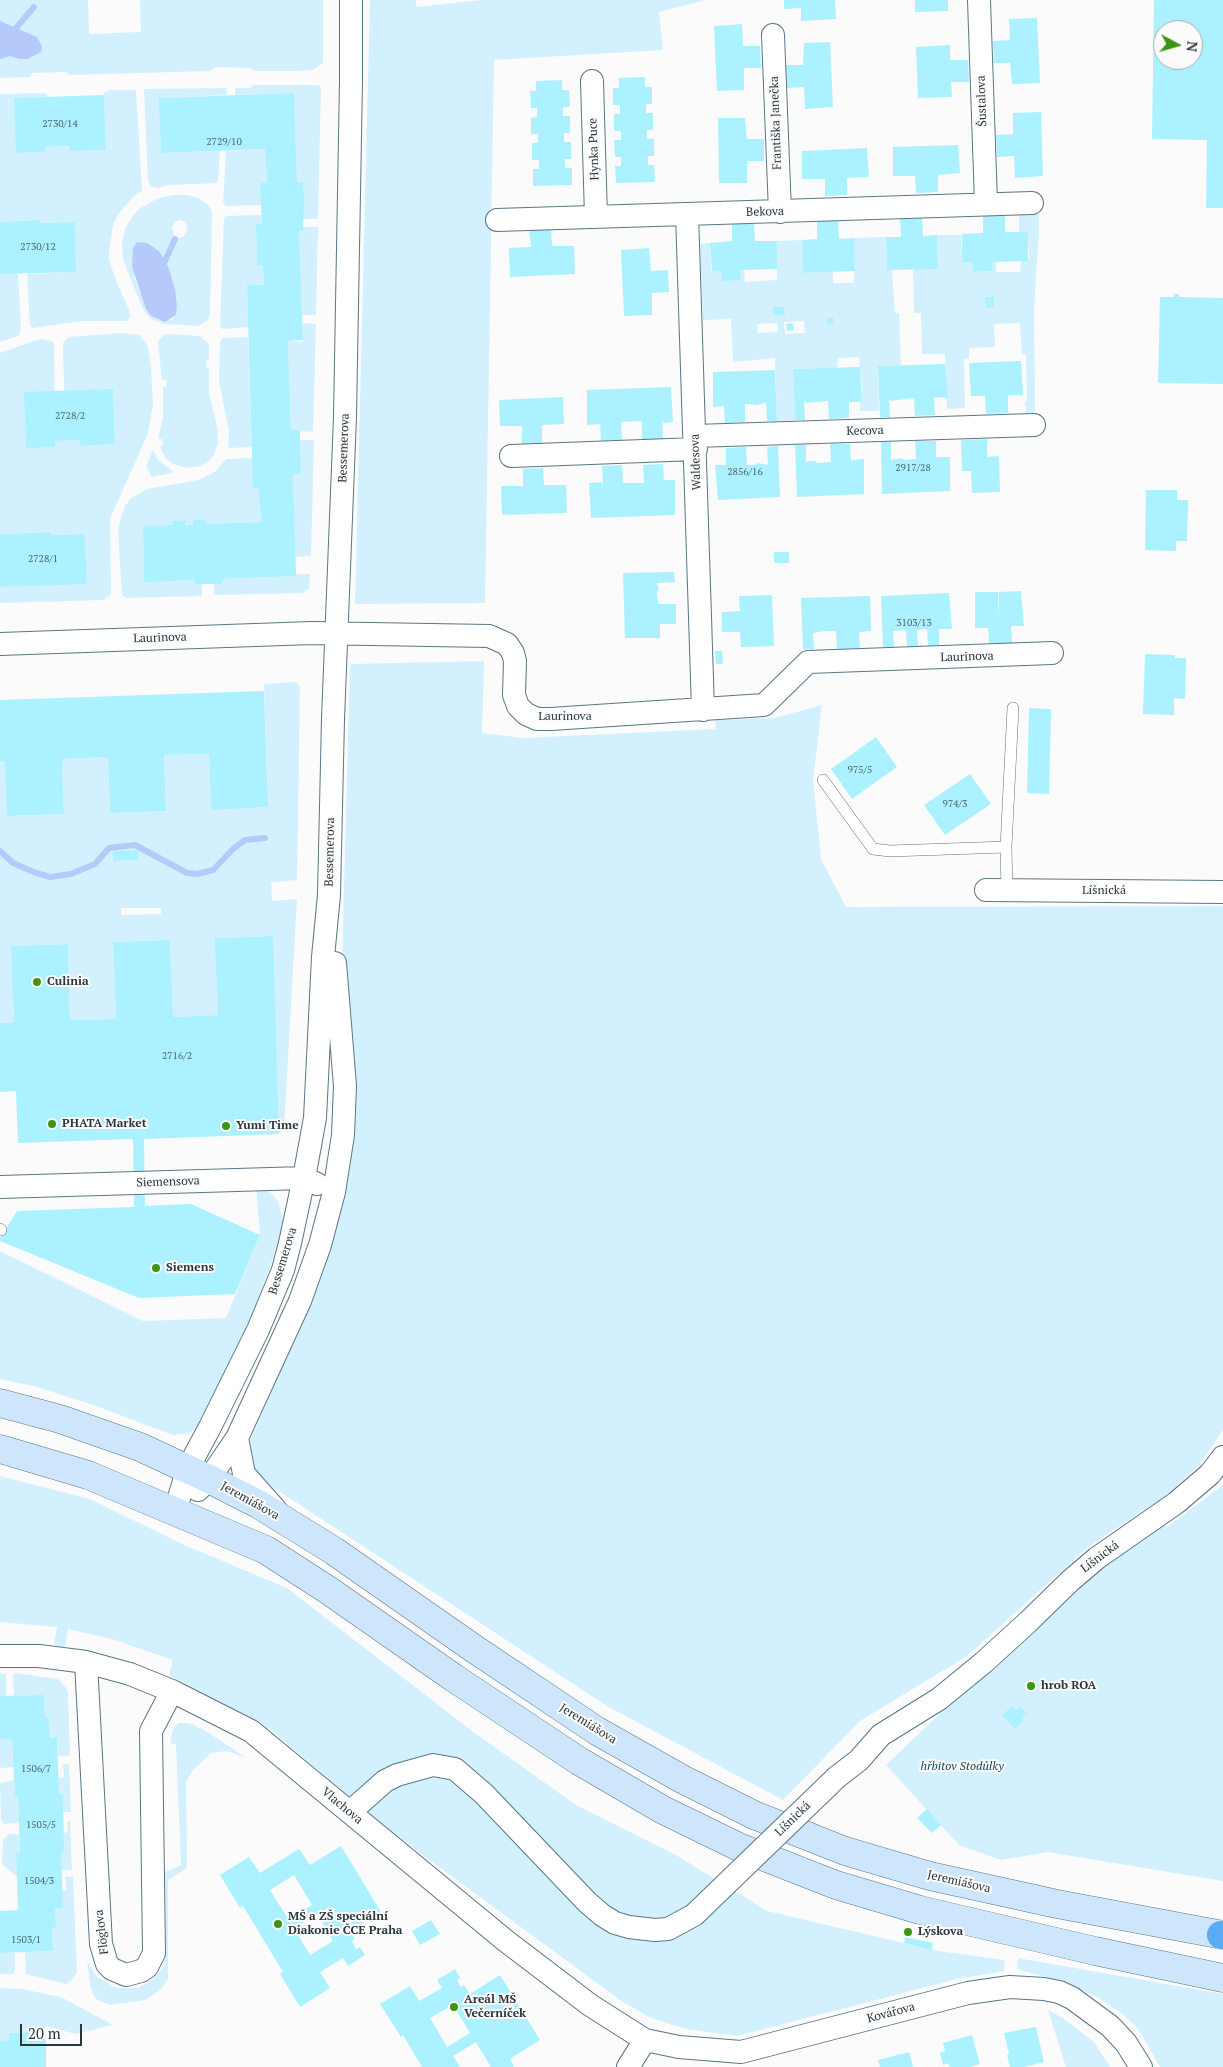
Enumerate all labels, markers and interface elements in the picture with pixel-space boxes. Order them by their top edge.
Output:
north arrow [1153,20,1203,70]
text: N [1182,40,1202,53]
street label: Šustalova [974,75,990,127]
street label: Františka Janečka [767,76,785,170]
house number: 2730/14 [42,118,78,130]
street label: Hynka Puce [586,118,602,180]
house number: 2729/10 [206,136,242,148]
street label: Bekova [746,204,784,220]
house number: 2730/12 [20,241,56,253]
house number: 2728/2 [55,410,85,422]
street label: Bessemerova [336,413,352,483]
street label: Kecova [846,423,884,439]
street label: Waldesova [688,433,704,491]
house number: 2917/28 [895,462,931,474]
house number: 2856/16 [727,466,763,478]
house number: 2728/1 [28,553,58,565]
house number: 3103/13 [896,617,932,629]
street label: Laurinova [133,630,187,646]
street label: Laurinova [940,649,994,665]
street label: Laurinova [538,710,592,724]
house number: 975/5 [848,764,872,776]
house number: 974/3 [943,798,967,810]
street label: Bessemerova [322,817,338,887]
street label: Líšnická [1082,884,1126,898]
place label: Culinia [47,975,89,989]
marker: Culinia [31,976,43,988]
house number: 2716/2 [162,1050,192,1062]
place label: PHATA Market [62,1117,147,1131]
marker: PHATA Market [46,1118,58,1130]
place label: Yumi Time [236,1119,299,1133]
marker: Yumi Time [220,1120,232,1132]
street label: Siemensova [136,1174,200,1190]
street label: Bessemerova [266,1226,300,1296]
place label: Siemens [166,1261,214,1275]
marker: Siemens [150,1262,162,1274]
street label: Jeremiášova [218,1479,282,1523]
street label: Líšnická [1078,1538,1122,1576]
place label: hrob ROA [1041,1679,1096,1693]
marker: hrob ROA [1025,1680,1037,1692]
street label: Jeremiášova [557,1701,619,1747]
park label: hřbitov Stodůlky [920,1760,1004,1774]
house number: 1506/7 [21,1763,51,1775]
street label: Vlachova [319,1785,365,1827]
street label: Líšnická [772,1799,814,1839]
house number: 1505/5 [26,1819,56,1831]
street label: Jeremiášova [926,1868,992,1896]
house number: 1504/3 [24,1875,54,1887]
street label: Flöglova [92,1909,112,1955]
place label: MŠ a ZŠ speciální Diakonie ČCE Praha [288,1910,403,1938]
marker: MŠ a ZŠ speciální Diakonie ČCE Praha [272,1918,284,1930]
place label: Lýskova [918,1925,963,1939]
marker: Lýskova [902,1926,914,1938]
house number: 1503/1 [11,1934,41,1946]
place label: Areál MŠ Večerníček [464,1993,526,2021]
street label: Kovářova [866,2000,916,2026]
marker: Areál MŠ Večerníček [448,2001,460,2013]
scale bar [22,2014,85,2046]
text: 20 m [28,2023,61,2043]

